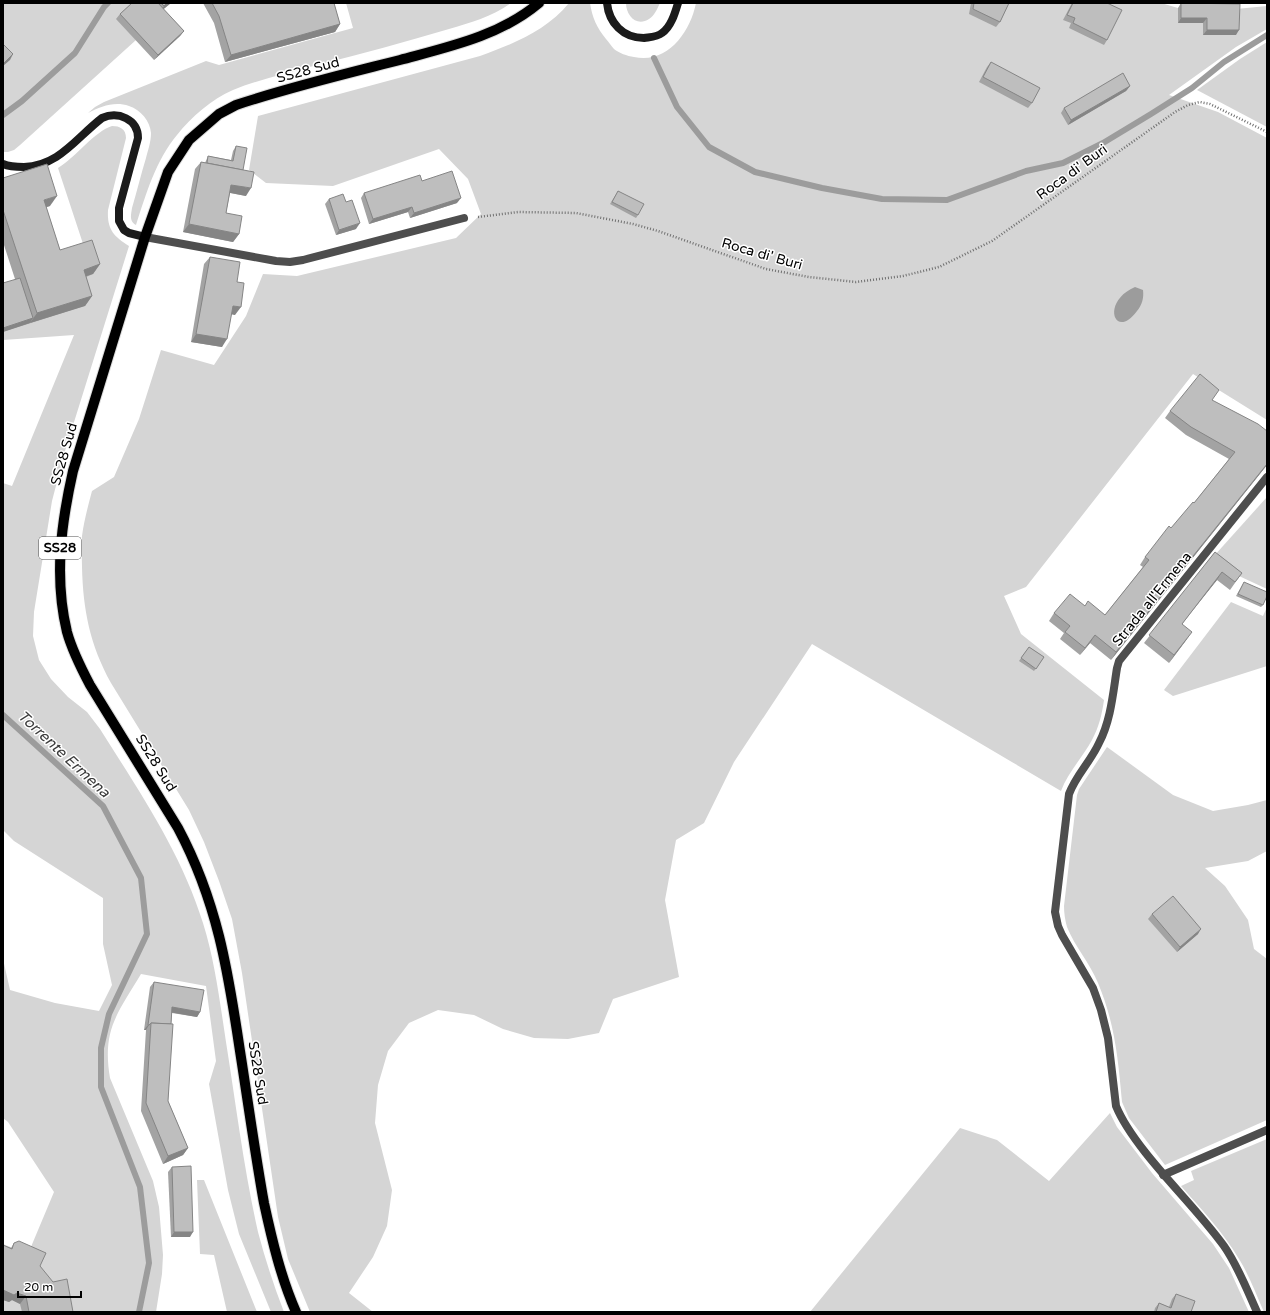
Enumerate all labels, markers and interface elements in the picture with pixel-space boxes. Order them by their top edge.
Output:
street label: SS28 Sud [275,53,341,87]
street label: Roca di' Buri [1033,141,1111,203]
street label: Roca di' Buri [720,234,804,274]
street label: SS28 Sud [47,421,81,487]
road number: SS28 [39,537,81,559]
street label: Strada all'Ermena [1109,548,1195,650]
water label: Torrente Ermena [14,707,114,802]
street label: SS28 Sud [132,731,180,795]
street label: SS28 Sud [245,1040,271,1106]
scale bar [18,1273,81,1299]
text: 20 m [24,1280,53,1294]

